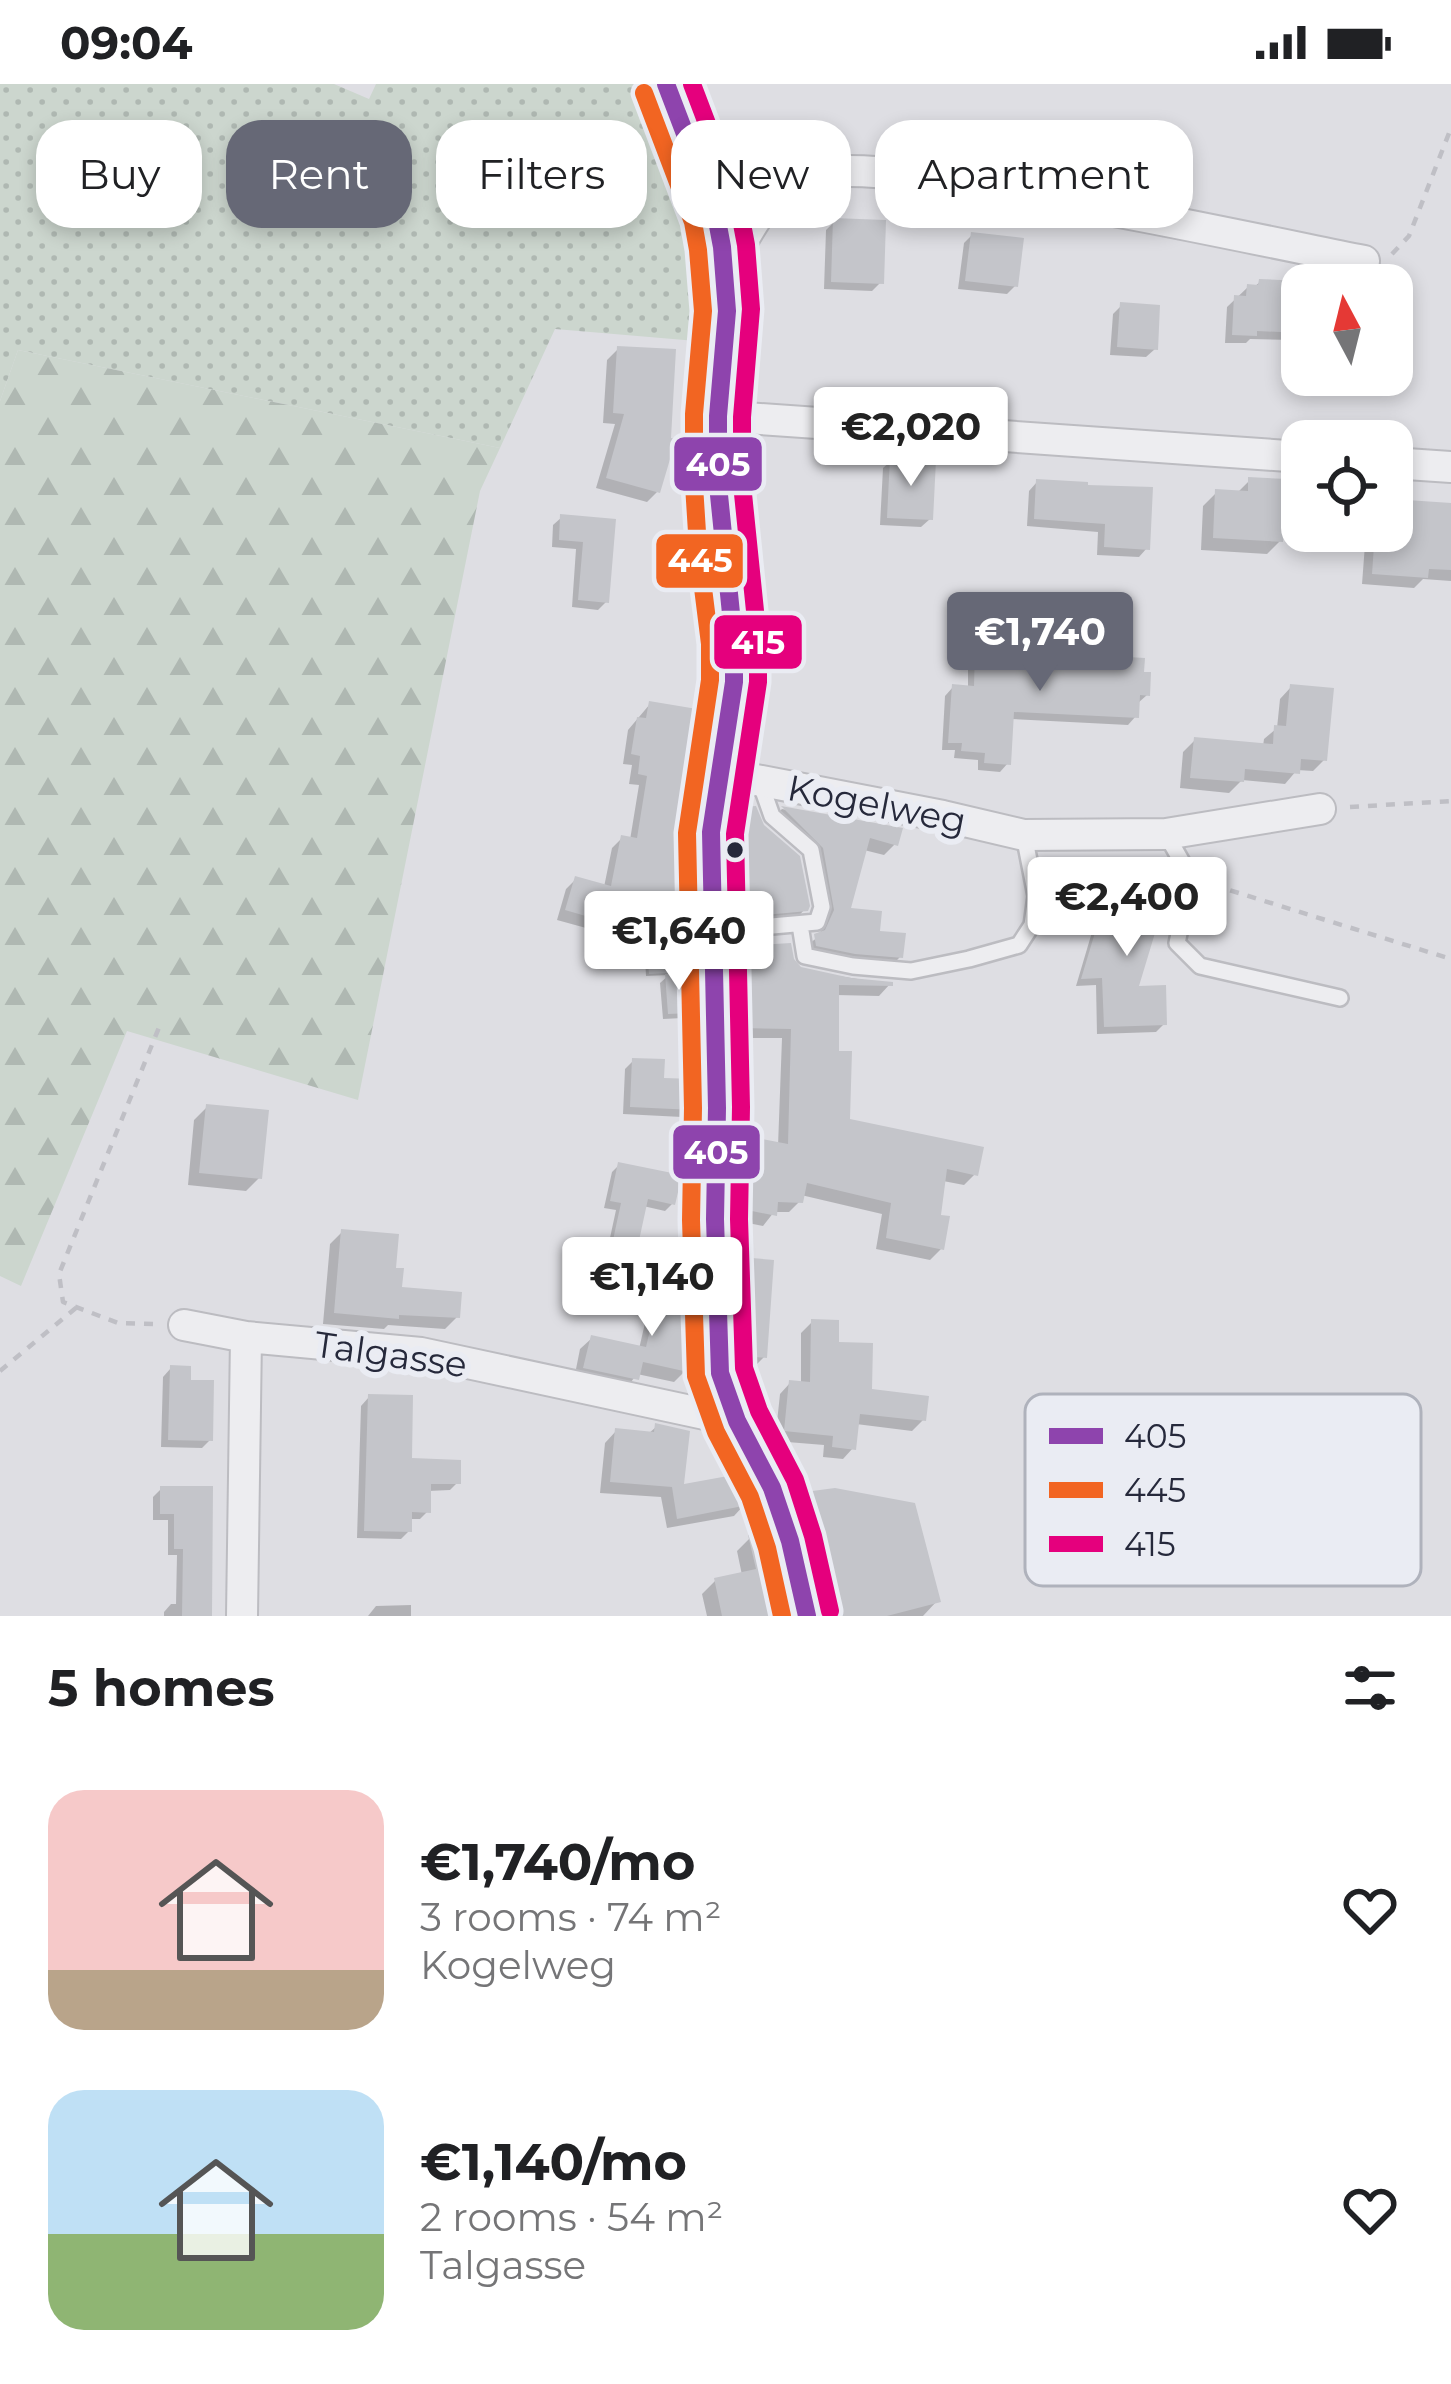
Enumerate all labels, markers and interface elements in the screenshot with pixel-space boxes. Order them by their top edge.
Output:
text: 09:04 [60,15,193,70]
chip: Buy [36,120,202,228]
chip: Rent [226,120,412,228]
chip: Filters [436,120,647,228]
chip: New [671,120,851,228]
chip: Apartment [875,120,1193,228]
north arrow [1281,264,1413,396]
map controls [1281,264,1413,552]
pin: €2,020 [813,387,1009,489]
text: €2,020 [841,402,981,450]
button: locate [1281,420,1413,552]
line badge: 405 [672,435,764,493]
text: 405 [686,444,750,484]
line badge: 445 [654,532,745,590]
text: 445 [667,540,733,580]
pin: €1,740 [942,592,1138,694]
text: €1,740 [974,607,1106,655]
line badge: 415 [712,613,804,671]
text: 415 [731,622,785,662]
street label: Kogelweg [784,765,970,843]
unlabelled marker [724,839,746,861]
pin: €2,400 [1029,857,1225,959]
text: €2,400 [1055,872,1199,920]
pin: €1,640 [581,891,777,993]
text: €1,640 [611,906,747,954]
line badge: 405 [671,1123,762,1181]
text: 405 [684,1132,748,1172]
pin: €1,140 [554,1237,750,1339]
text: €1,140 [589,1252,715,1300]
street label: Talgasse [312,1322,470,1386]
legend [1025,1394,1421,1586]
text: 405 [1124,1416,1186,1456]
text: 445 [1124,1470,1186,1510]
text: 415 [1124,1524,1176,1564]
icon: filters [1337,1655,1403,1721]
text: 5 homes [48,1657,275,1719]
text: €1,740/mo [420,1831,695,1893]
icon: home [144,1838,288,1982]
icon: heart [1337,1877,1403,1943]
text: 3 rooms · 74 m² [420,1893,722,1941]
text: Kogelweg [420,1941,616,1989]
text: €1,140/mo [420,2131,687,2193]
icon: home [144,2138,288,2282]
icon: heart [1337,2177,1403,2243]
text: 2 rooms · 54 m² [420,2193,723,2241]
text: Talgasse [420,2241,586,2289]

